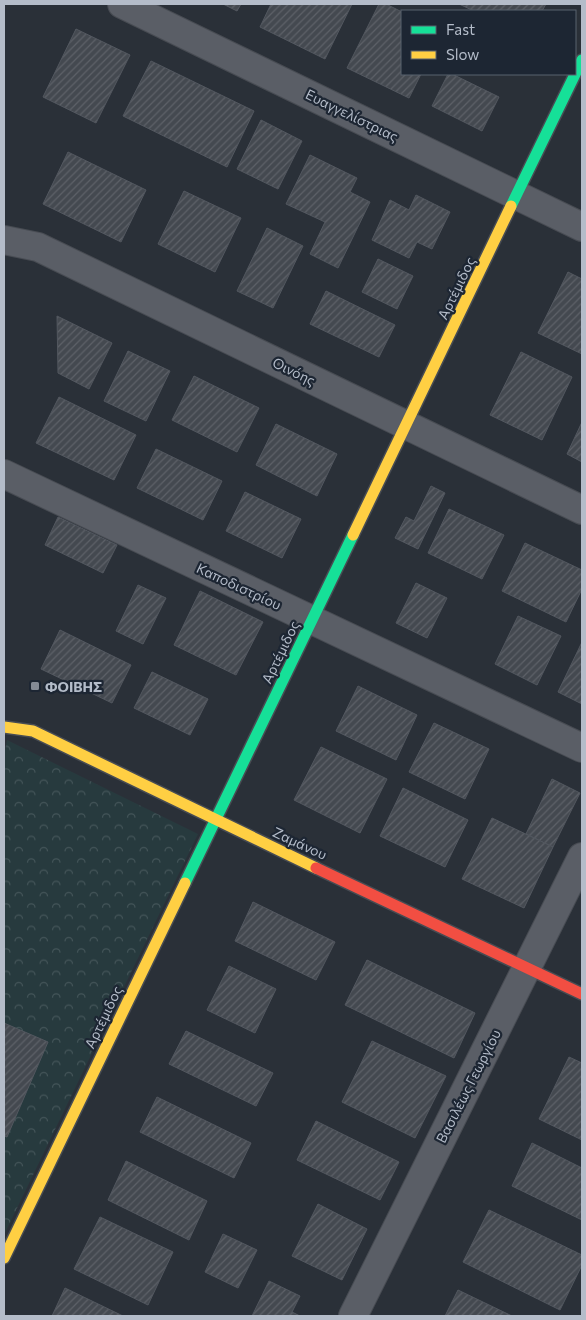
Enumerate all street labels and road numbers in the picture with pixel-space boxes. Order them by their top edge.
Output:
street label: Ευαγγελίστριας [303,85,401,145]
street label: Αρτέμιδος [434,254,478,322]
street label: Οινόης [270,353,318,389]
street label: Καποδιστρίου [194,559,284,613]
street label: Αρτέμιδος [258,618,302,686]
street label: Ζαμάνου [270,823,330,863]
street label: Αρτέμιδος [81,983,125,1051]
street label: Βασιλέως Γεωργίου [432,1026,504,1146]

